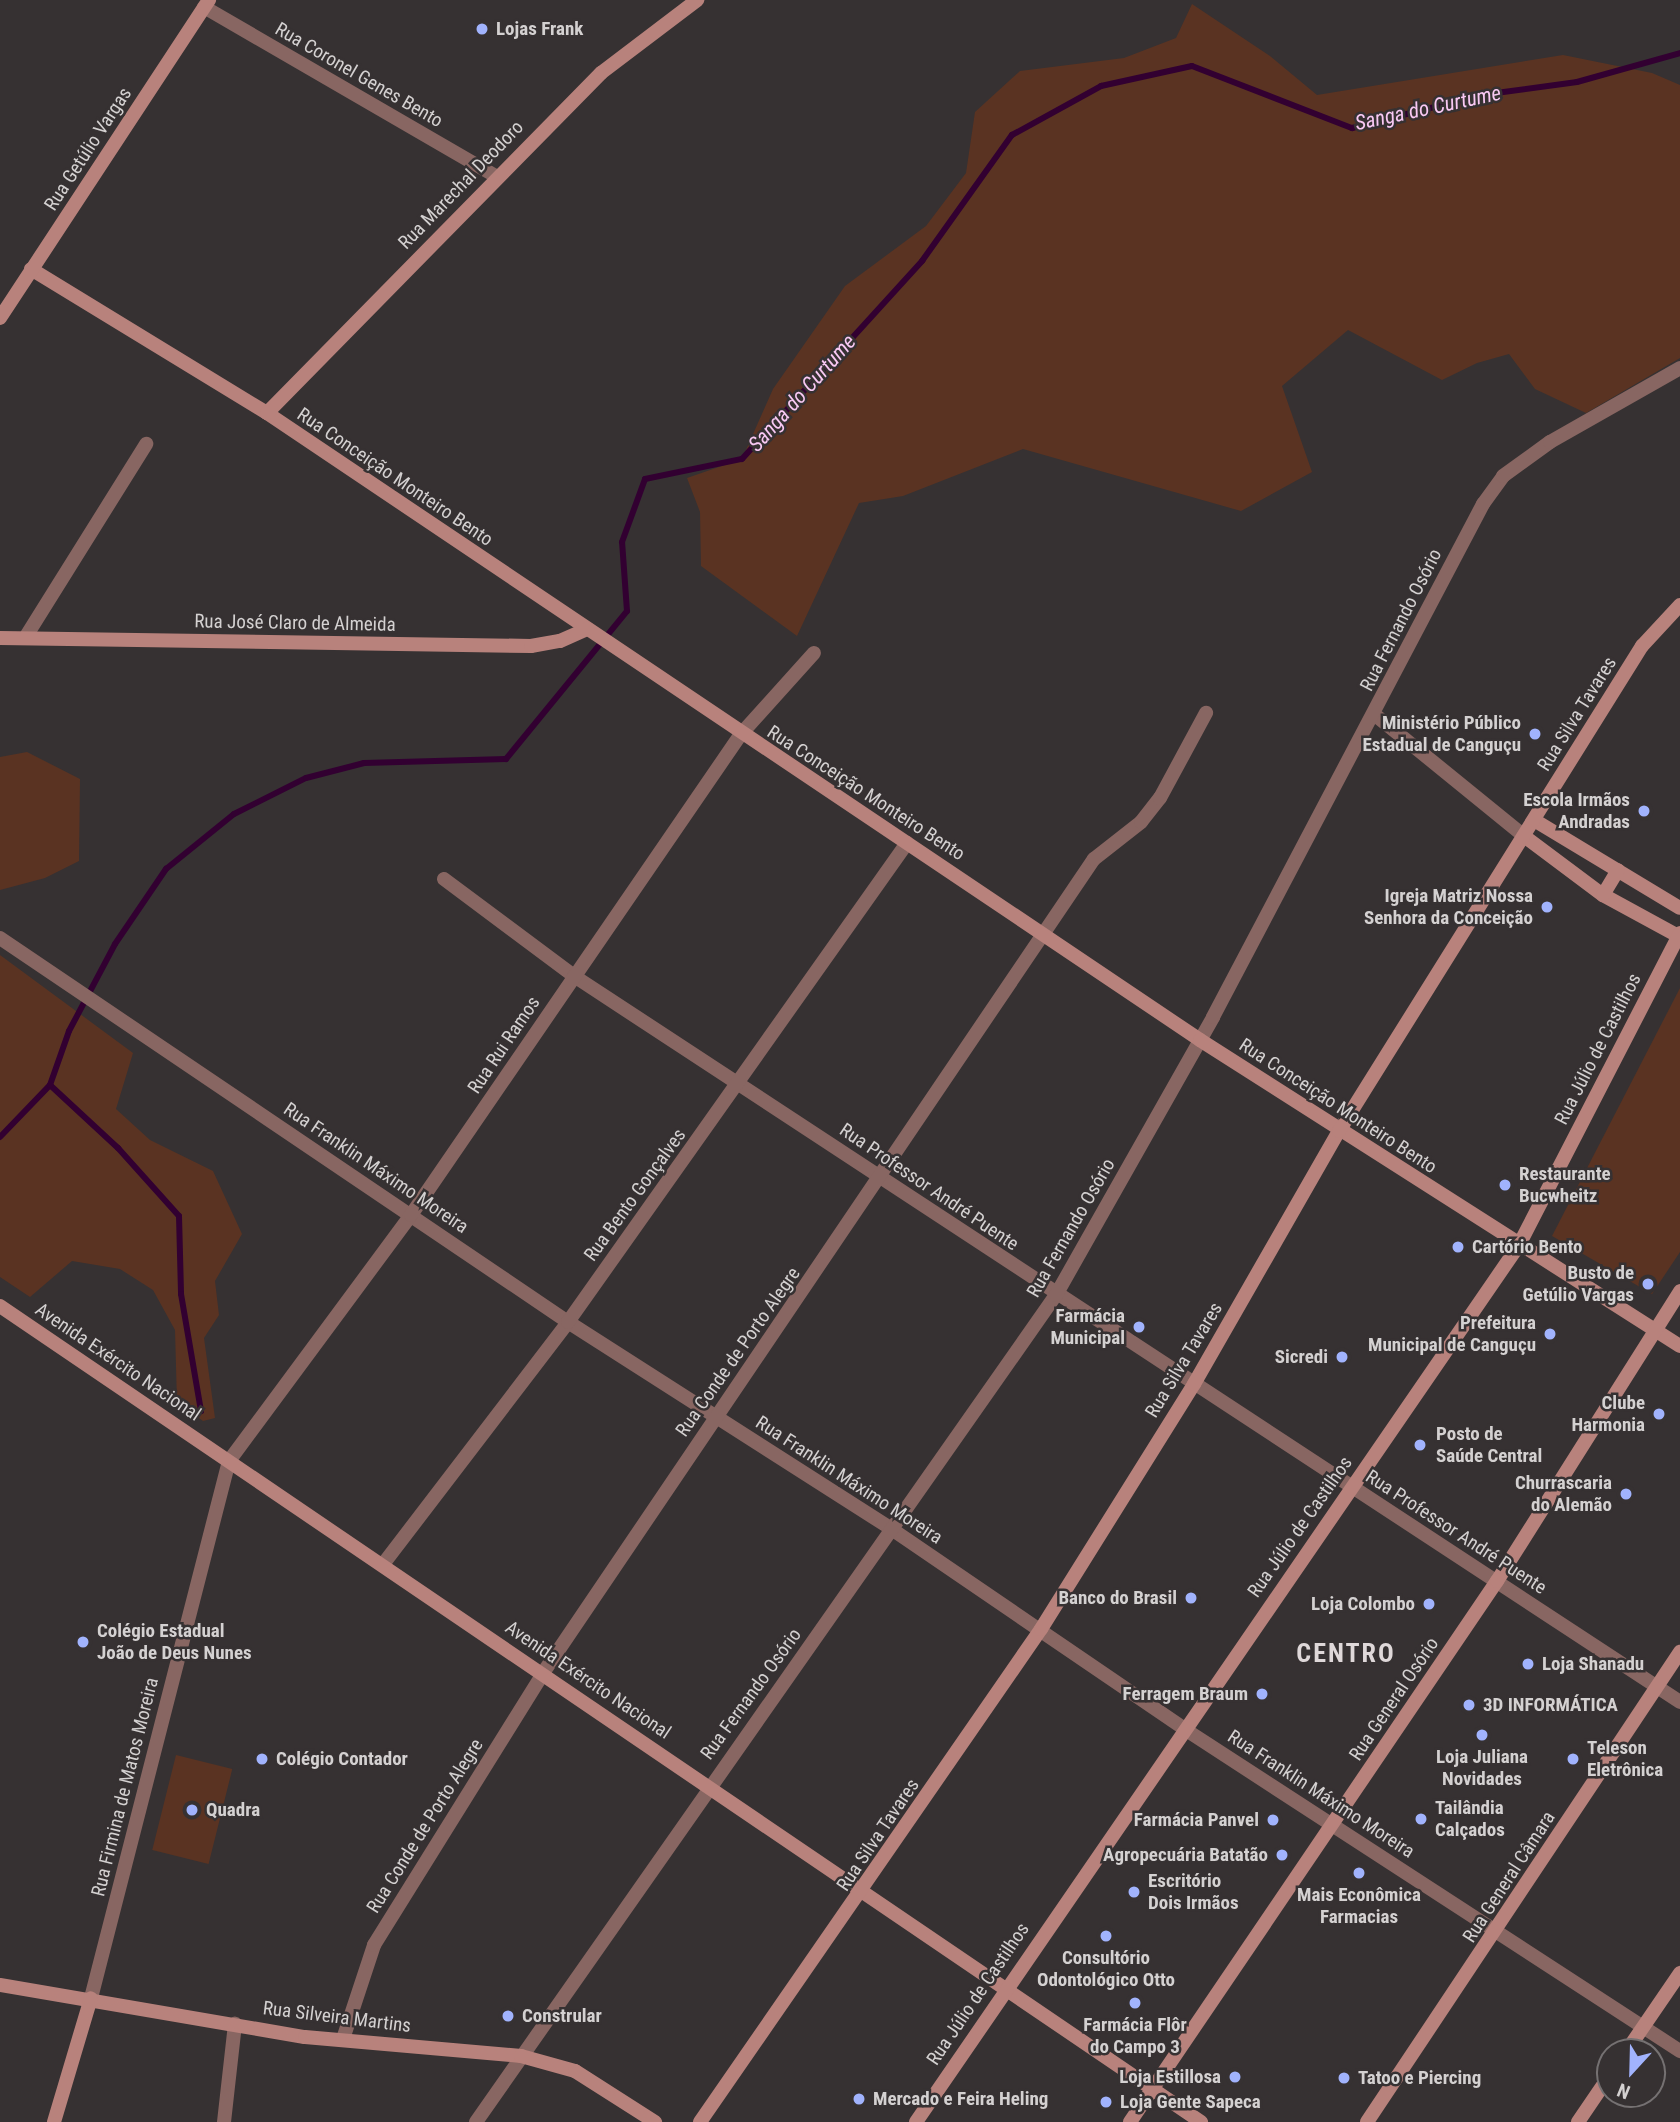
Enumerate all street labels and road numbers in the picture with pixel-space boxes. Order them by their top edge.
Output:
street label: Rua Coronel Genes Bento [271,18,447,132]
street label: Rua Getúlio Vargas [40,83,136,215]
street label: Rua Marechal Deodoro [394,116,528,254]
street label: Rua Conceição Monteiro Bento [293,403,497,551]
street label: Rua Fernando Osório [1355,545,1447,695]
street label: Rua José Claro de Almeida [194,610,396,636]
street label: Rua Silva Tavares [1533,652,1621,776]
street label: Rua Conceição Monteiro Bento [763,721,969,865]
street label: Rua Júlio de Castilhos [1550,970,1646,1128]
street label: Rua Rui Ramos [463,992,545,1098]
street label: Rua Conceição Monteiro Bento [1235,1034,1441,1178]
street label: Rua Franklin Máximo Moreira [279,1098,473,1238]
street label: Rua Professor André Puente [835,1119,1023,1255]
street label: Rua Bento Gonçalves [579,1124,691,1266]
street label: Rua Fernando Osório [1022,1155,1120,1301]
street label: Rua Conde de Porto Alegre [671,1263,805,1441]
street label: Avenida Exército Nacional [31,1298,205,1426]
street label: Rua Silva Tavares [1141,1298,1227,1422]
street label: Rua Franklin Máximo Moreira [751,1411,947,1549]
street label: Rua Júlio de Castilhos [1243,1452,1357,1602]
street label: Rua Professor André Puente [1361,1465,1551,1599]
street label: Avenida Exército Nacional [501,1616,675,1744]
street label: Rua Fernando Osório [696,1624,806,1764]
street label: Rua General Osório [1344,1633,1444,1765]
street label: Rua Firmina de Matos Moreira [87,1675,163,1899]
street label: Rua Franklin Máximo Moreira [1223,1725,1419,1863]
street label: Rua Conde de Porto Alegre [362,1735,488,1917]
street label: Rua Silva Tavares [832,1774,924,1896]
street label: Rua General Câmara [1458,1807,1560,1947]
street label: Rua Júlio de Castilhos [922,1919,1034,2069]
street label: Rua Silveira Martins [262,1997,412,2037]

